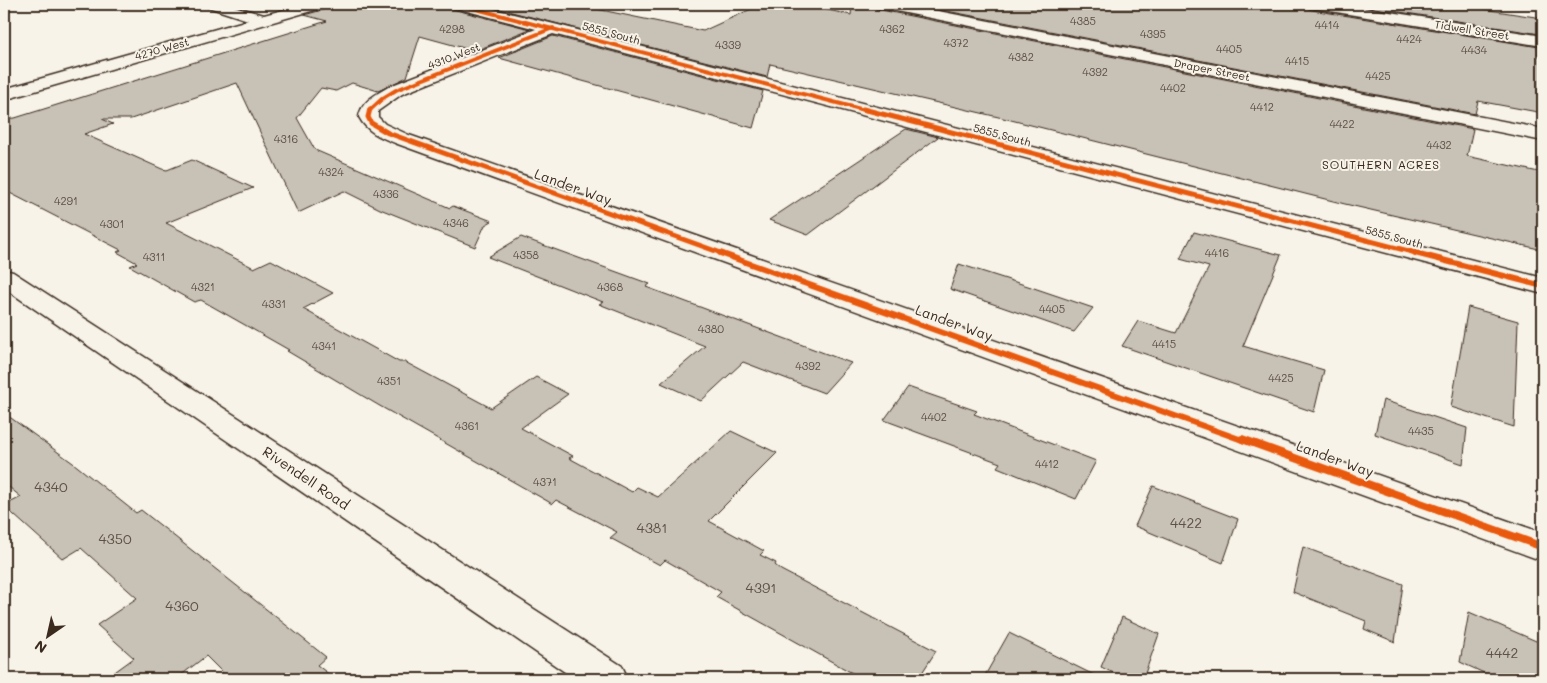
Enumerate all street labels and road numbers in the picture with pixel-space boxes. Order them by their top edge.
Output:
street label: Tidwell Street [1433,16,1511,43]
street label: 5855 South [581,18,642,47]
street label: 4270 West [133,34,191,63]
street label: 4310 West [426,39,482,72]
street label: Draper Street [1173,55,1252,84]
street label: 5855 South [972,120,1033,149]
street label: Lander Way [532,164,615,209]
street label: 5855 South [1364,222,1425,251]
street label: Lander Way [913,300,996,345]
street label: Lander Way [1294,436,1377,481]
street label: Rivendell Road [259,441,354,514]

